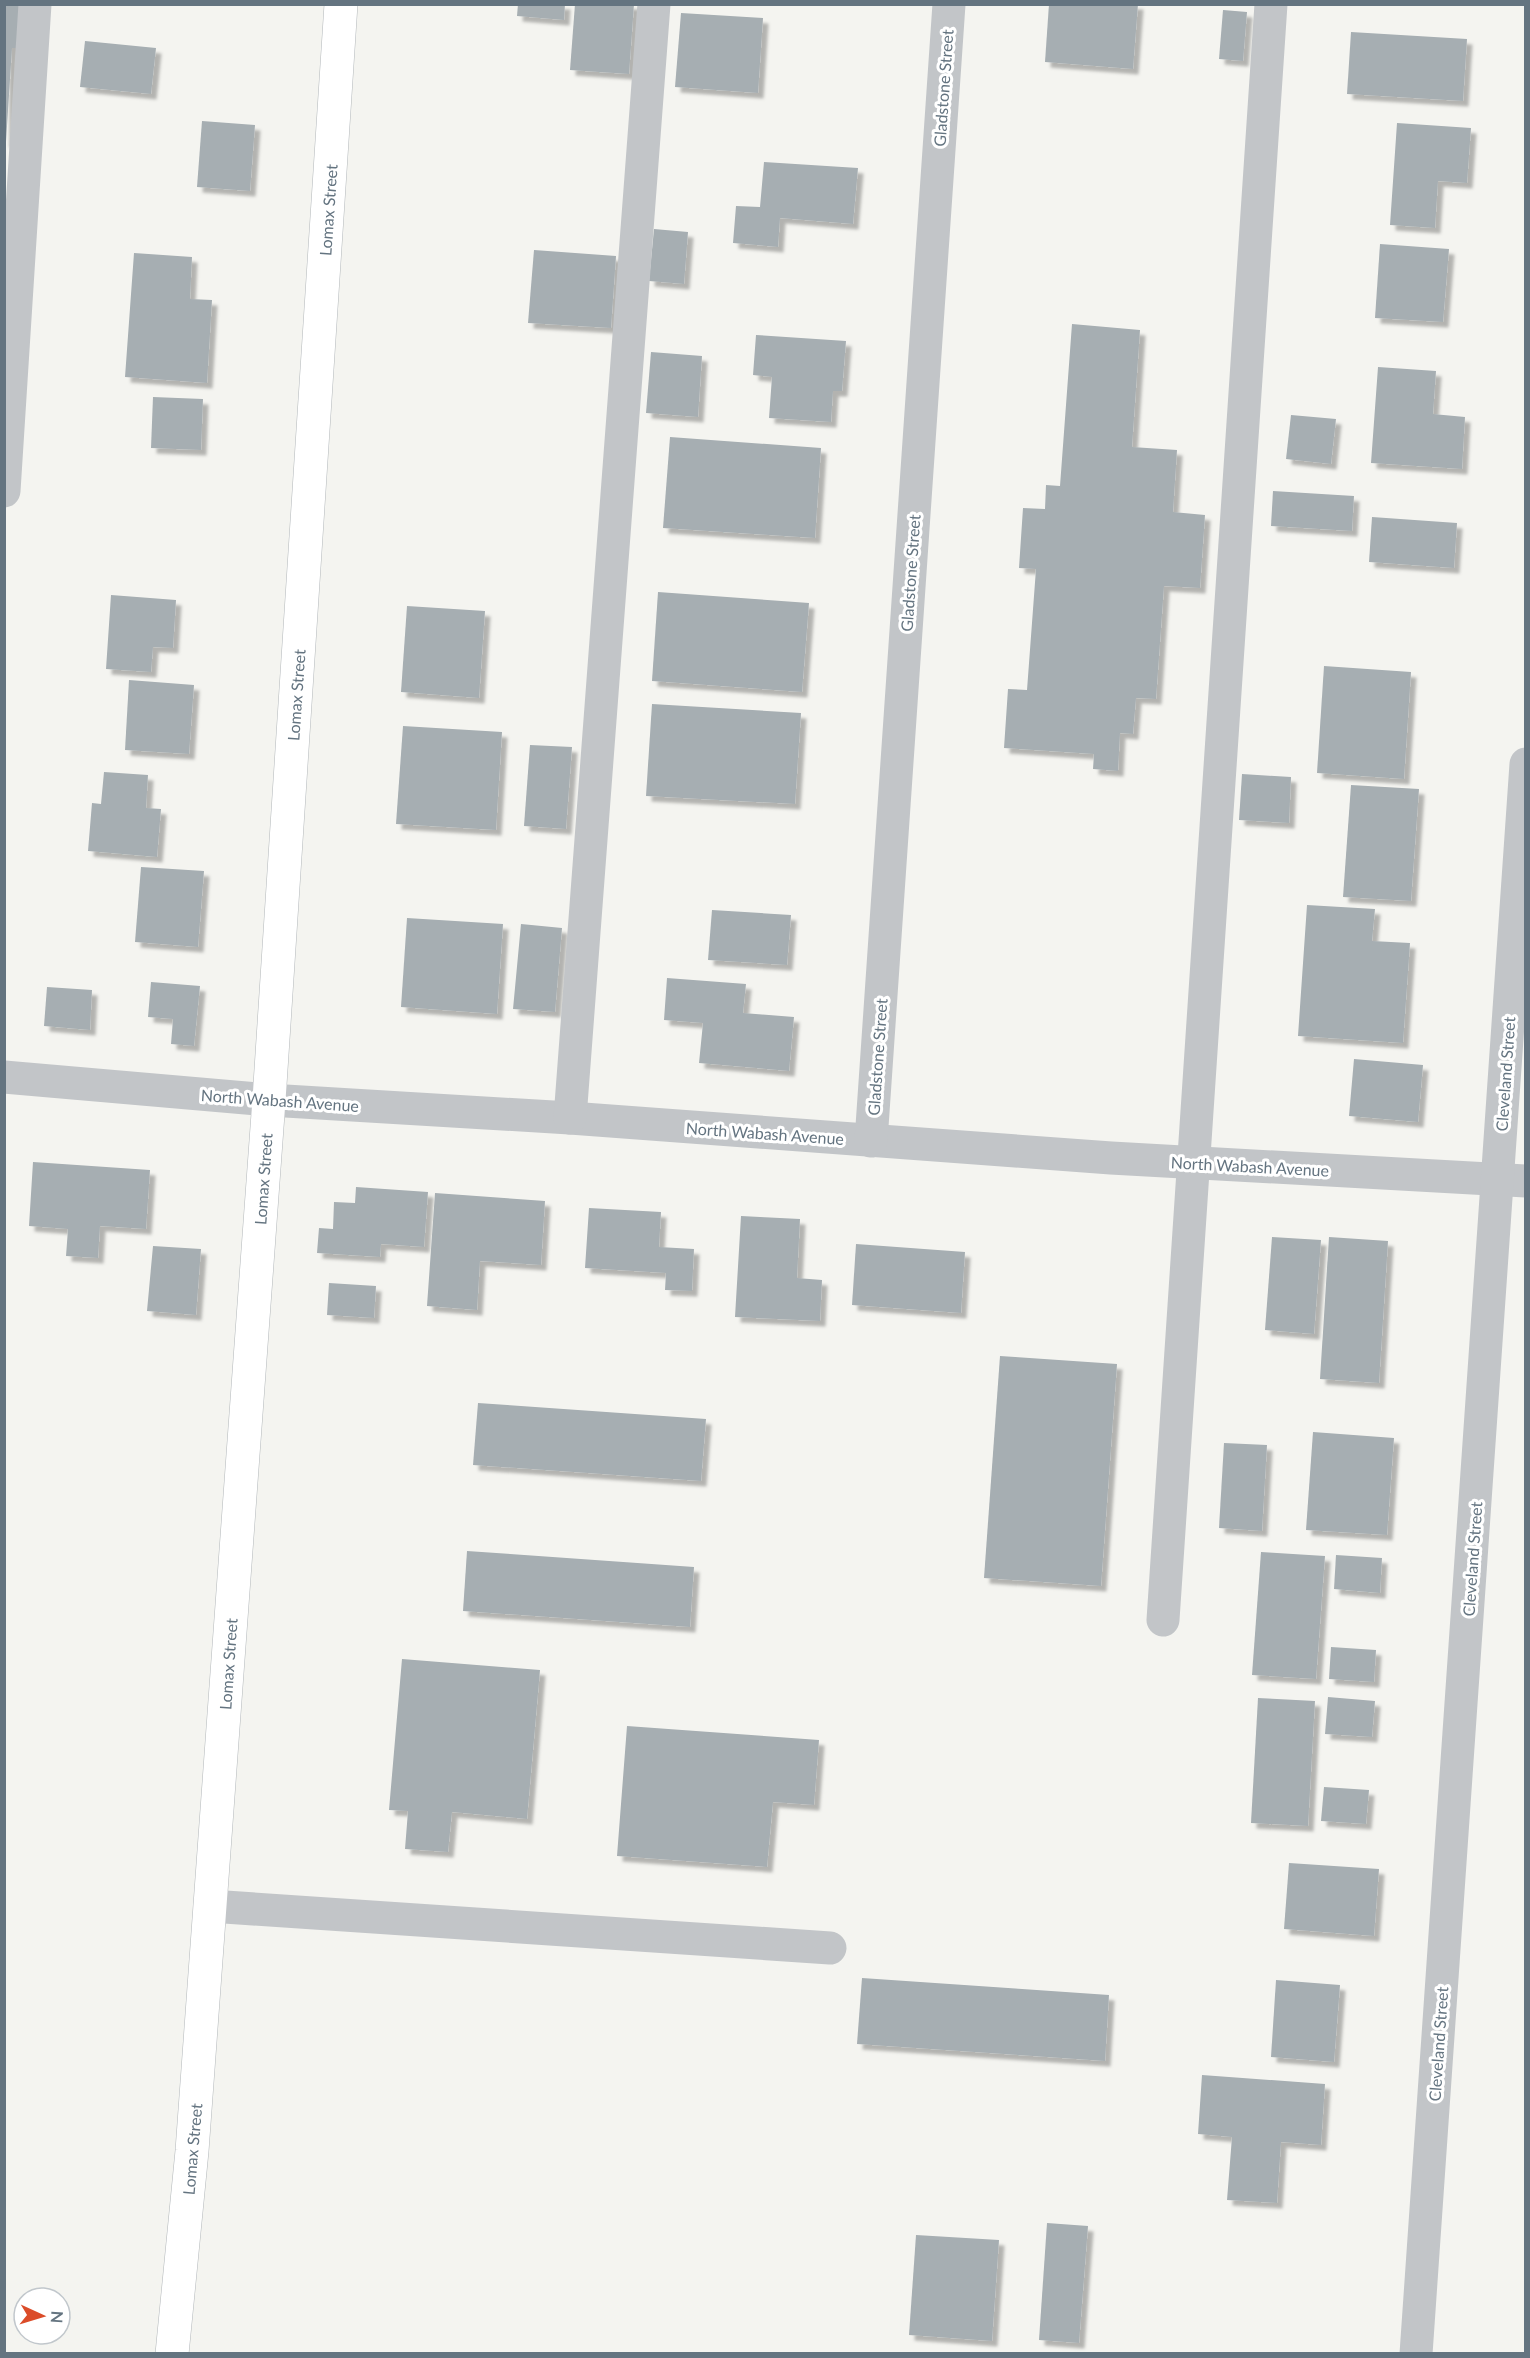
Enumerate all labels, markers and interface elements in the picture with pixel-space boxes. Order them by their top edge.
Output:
street label: Gladstone Street [929,28,957,147]
street label: Lomax Street [315,163,341,257]
street label: Gladstone Street [896,513,924,632]
street label: Lomax Street [283,648,309,742]
street label: Gladstone Street [863,997,891,1116]
street label: Cleveland Street [1492,1016,1519,1132]
street label: North Wabash Avenue [200,1085,360,1115]
street label: North Wabash Avenue [685,1118,845,1148]
street label: Lomax Street [250,1132,276,1226]
street label: North Wabash Avenue [1170,1152,1330,1180]
street label: Cleveland Street [1459,1501,1486,1617]
street label: Lomax Street [215,1617,241,1711]
street label: Cleveland Street [1425,1986,1452,2102]
street label: Lomax Street [179,2102,205,2196]
north arrow [12,2286,72,2346]
text: N [48,2310,67,2324]

